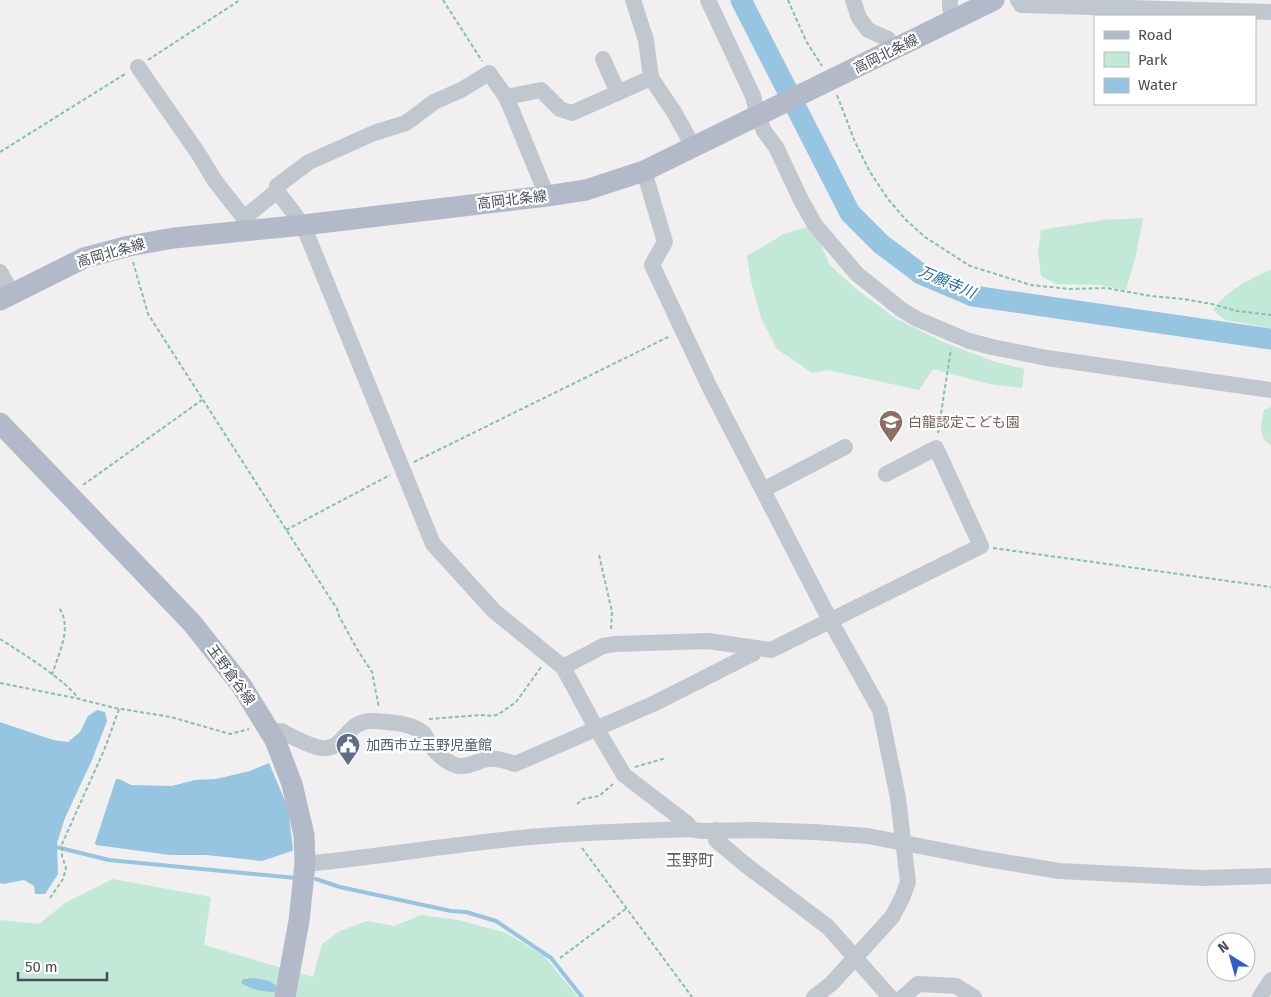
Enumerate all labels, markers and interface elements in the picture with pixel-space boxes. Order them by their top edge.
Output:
legend [1094,15,1256,105]
text: Road [1138,26,1173,44]
street label: 高岡北条線 [851,31,921,77]
text: Park [1138,51,1168,69]
text: Water [1138,76,1177,94]
street label: 高岡北条線 [476,187,548,213]
street label: 高岡北条線 [75,235,147,271]
water label: 万願寺川 [916,262,980,303]
school or university icon: 白龍認定こども園 [878,409,904,443]
place label: 白龍認定こども園 [908,414,1020,431]
street label: 玉野倉谷線 [204,642,258,708]
public building icon: 加西市立玉野児童館 [335,732,361,766]
place label: 加西市立玉野児童館 [366,737,492,754]
district label: 玉野町 [666,851,714,870]
north arrow [1206,932,1256,982]
text: N [1215,937,1232,957]
scale bar [18,950,106,982]
text: 50 m [25,958,58,976]

